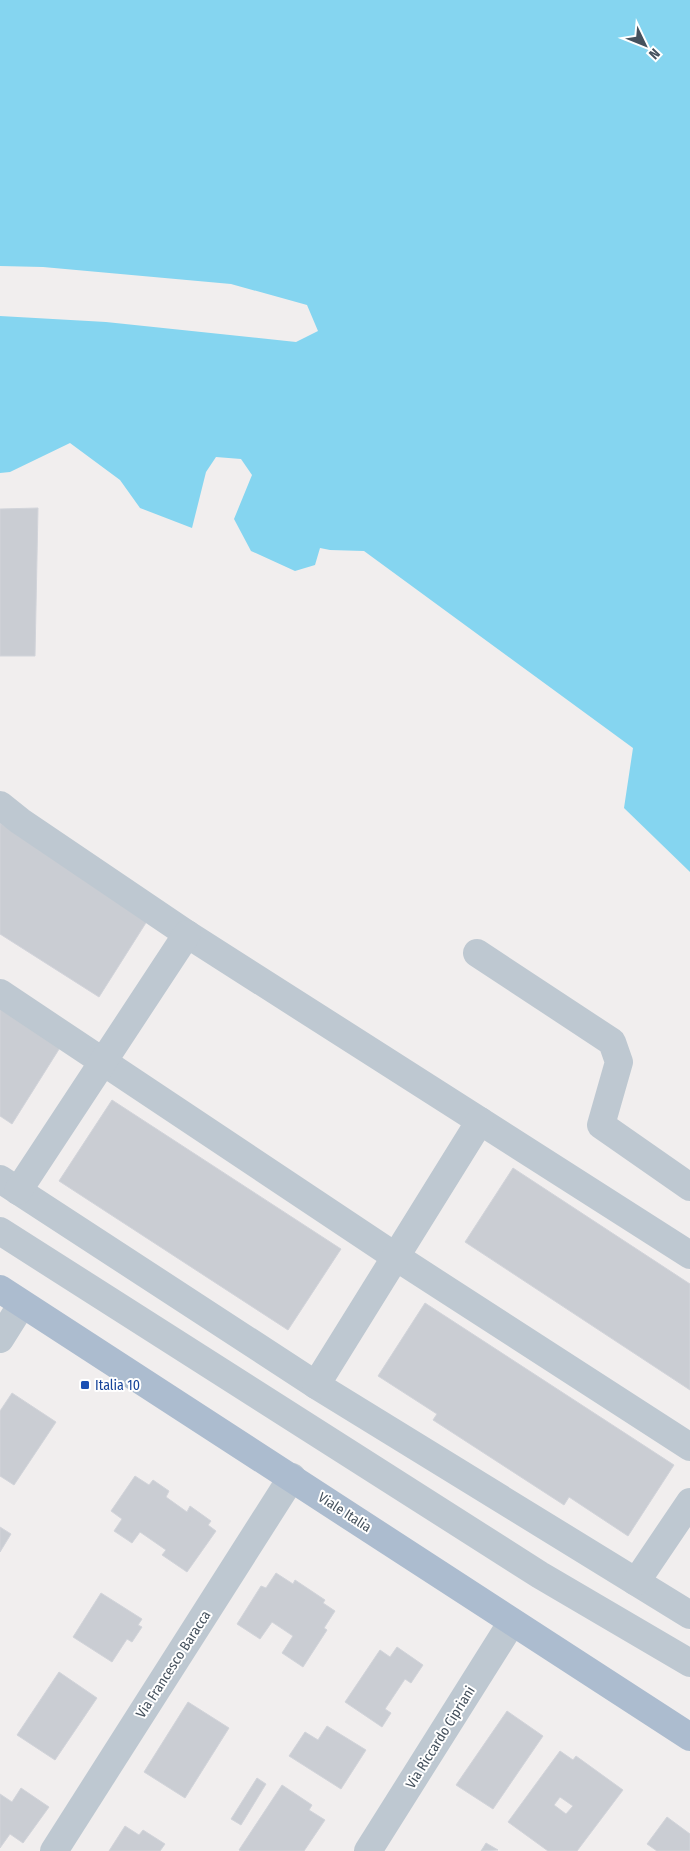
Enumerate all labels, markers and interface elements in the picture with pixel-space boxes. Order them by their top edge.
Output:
north arrow [620,20,670,70]
text: N [645,45,663,62]
place label: Italia 10 [95,1377,140,1394]
marker: Italia 10 [79,1379,91,1391]
street label: Viale Italia [315,1489,375,1536]
street label: Via Francesco Baracca [132,1607,215,1721]
street label: Via Riccardo Cipriani [402,1683,479,1792]

